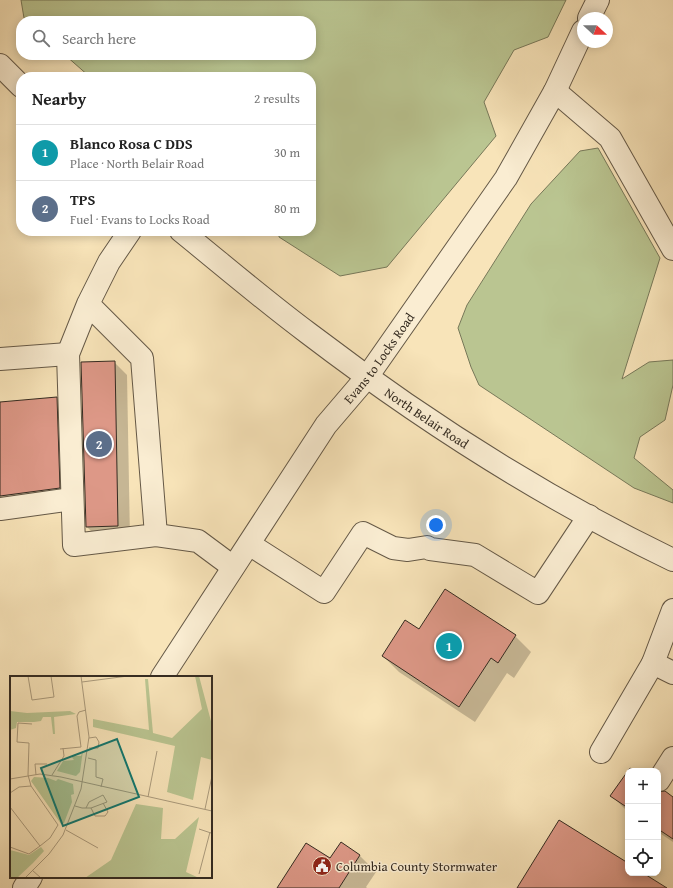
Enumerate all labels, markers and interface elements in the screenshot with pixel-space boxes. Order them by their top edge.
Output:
north arrow [577,12,613,48]
search box [16,16,316,60]
icon: search [30,27,52,49]
text: Search here [62,28,136,49]
text: Nearby [32,86,86,111]
text: 2 results [254,89,300,108]
text: Blanco Rosa C DDS [70,133,193,154]
text: 1 [42,143,48,162]
text: 30 m [274,143,300,162]
text: Place · North Belair Road [70,154,204,173]
text: TPS [70,189,95,210]
text: 2 [42,199,48,218]
text: 80 m [274,199,300,218]
text: Fuel · Evans to Locks Road [70,210,210,229]
street label: Evans to Locks Road [339,309,419,408]
street label: North Belair Road [381,383,472,453]
pin: 2 [86,429,112,459]
your location [426,515,446,535]
pin: 1 [436,631,462,661]
inset map [10,676,212,878]
map controls [625,768,661,876]
button: + [625,768,661,804]
button: − [625,804,661,840]
button: locate [625,840,661,876]
public building icon: Columbia County Stormwater [311,855,333,877]
place label: Columbia County Stormwater [336,857,498,876]

